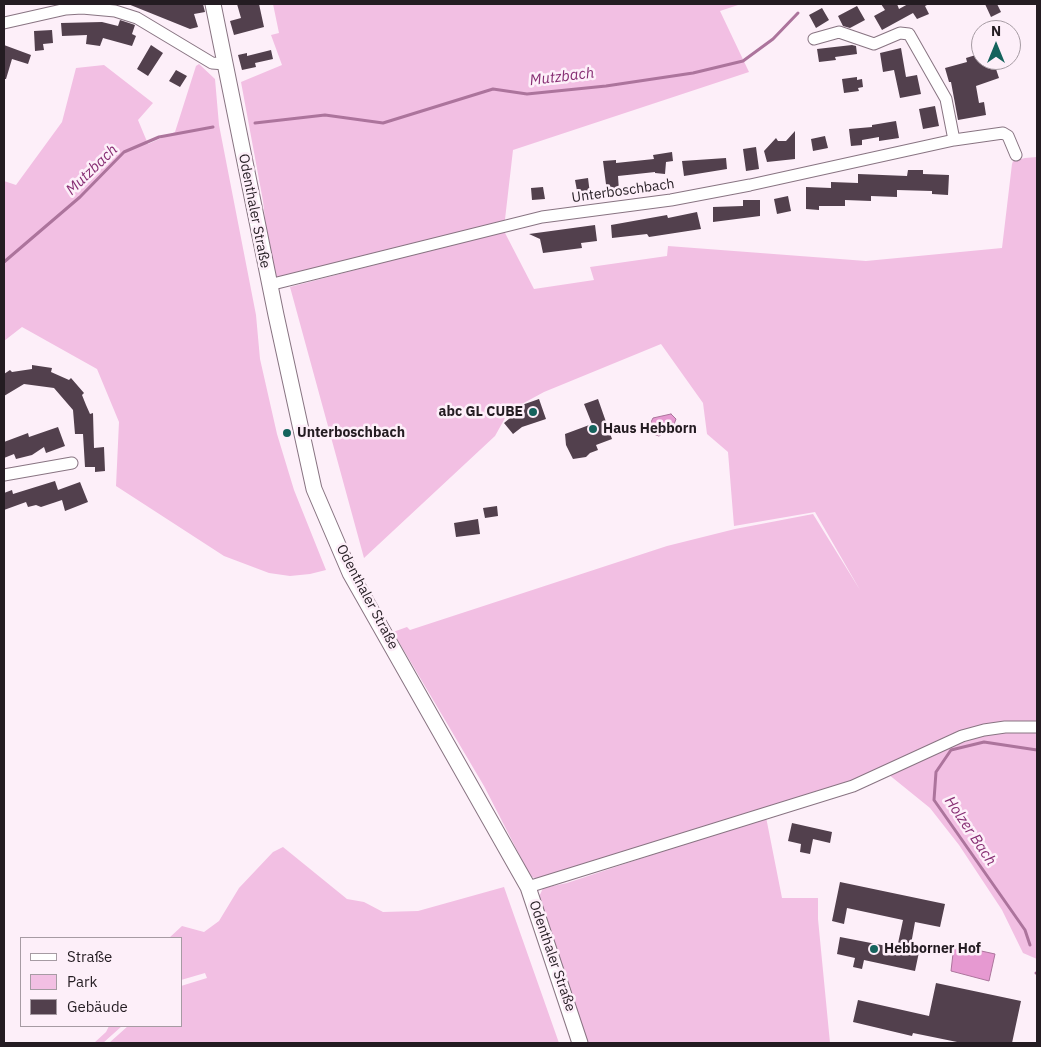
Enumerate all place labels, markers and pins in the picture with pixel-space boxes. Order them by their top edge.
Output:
place label: abc GL CUBE [439,404,523,420]
marker: abc GL CUBE [527,406,539,418]
place label: Haus Hebborn [603,421,697,437]
marker: Haus Hebborn [587,423,599,435]
place label: Unterboschbach [297,425,405,441]
marker: Unterboschbach [281,427,293,439]
place label: Hebborner Hof [884,941,981,957]
marker: Hebborner Hof [868,943,880,955]

